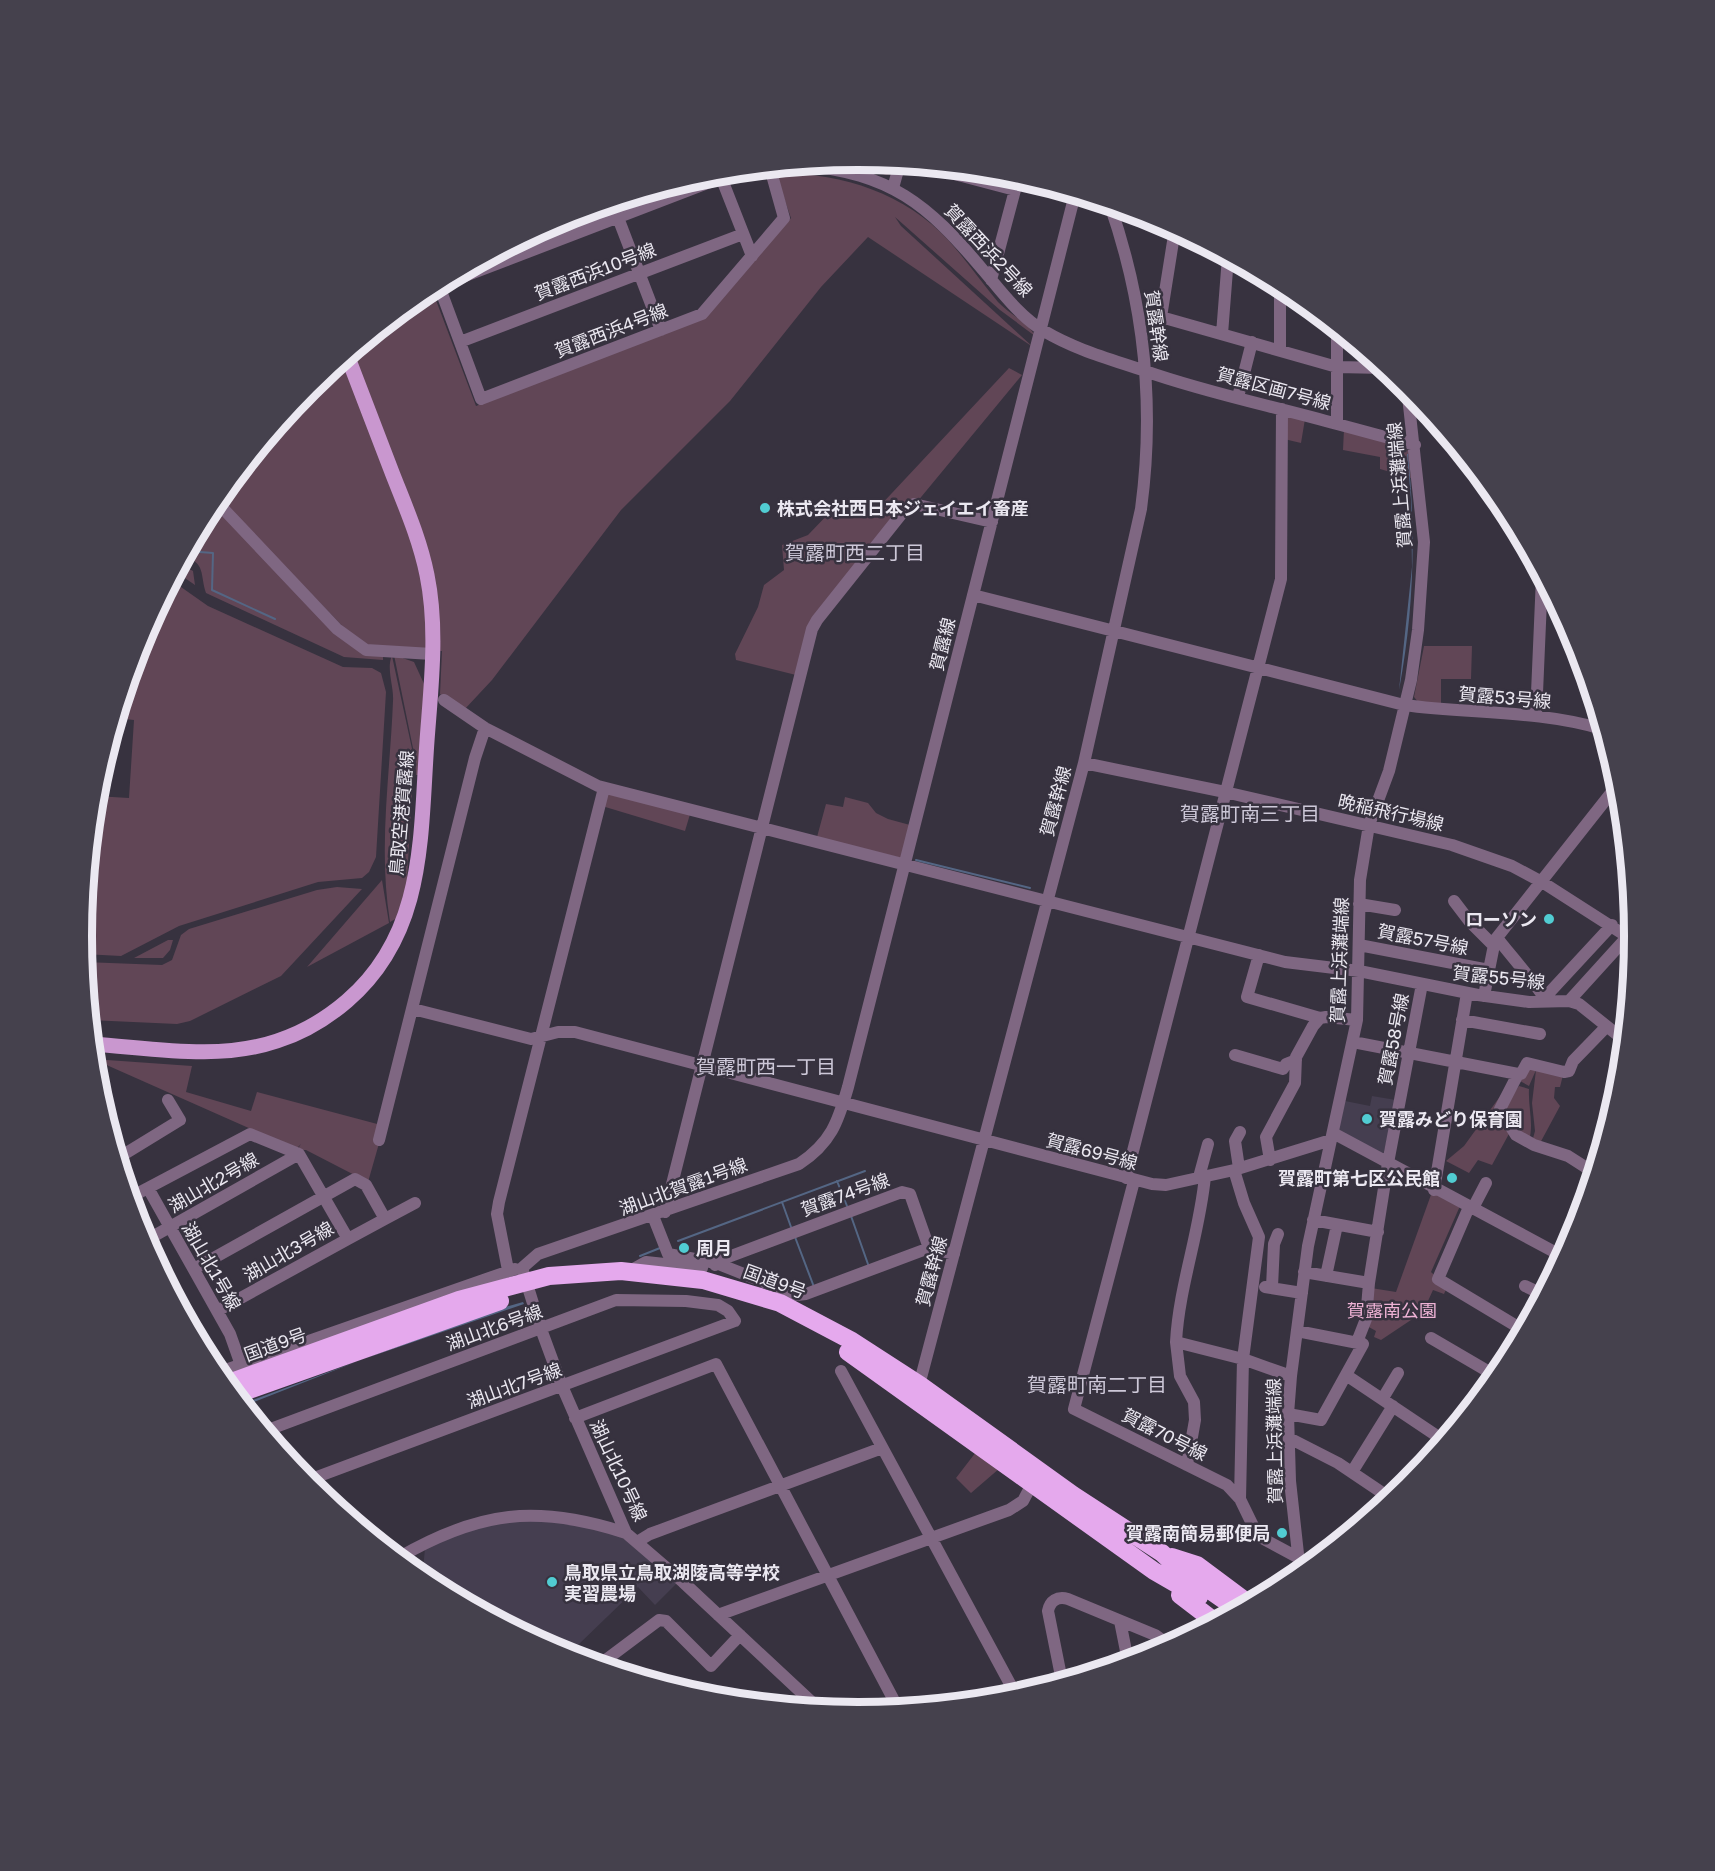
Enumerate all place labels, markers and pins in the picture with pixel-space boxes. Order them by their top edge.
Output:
place label: 株式会社西日本ジェイエイ畜産 [777,497,1029,519]
marker: 株式会社西日本ジェイエイ畜産 [758,501,772,515]
place label: ローソン [1465,908,1537,930]
marker: ローソン [1542,912,1556,926]
place label: 賀露みどり保育園 [1379,1108,1523,1130]
marker: 賀露みどり保育園 [1360,1112,1374,1126]
place label: 賀露町第七区公民館 [1278,1167,1440,1189]
marker: 賀露町第七区公民館 [1445,1171,1459,1185]
place label: 周月 [696,1237,732,1259]
marker: 周月 [677,1241,691,1255]
place label: 賀露南簡易郵便局 [1126,1522,1270,1544]
marker: 賀露南簡易郵便局 [1275,1526,1289,1540]
place label: 鳥取県立鳥取湖陵高等学校 実習農場 [564,1561,780,1604]
marker: 鳥取県立鳥取湖陵高等学校 実習農場 [545,1575,559,1589]

